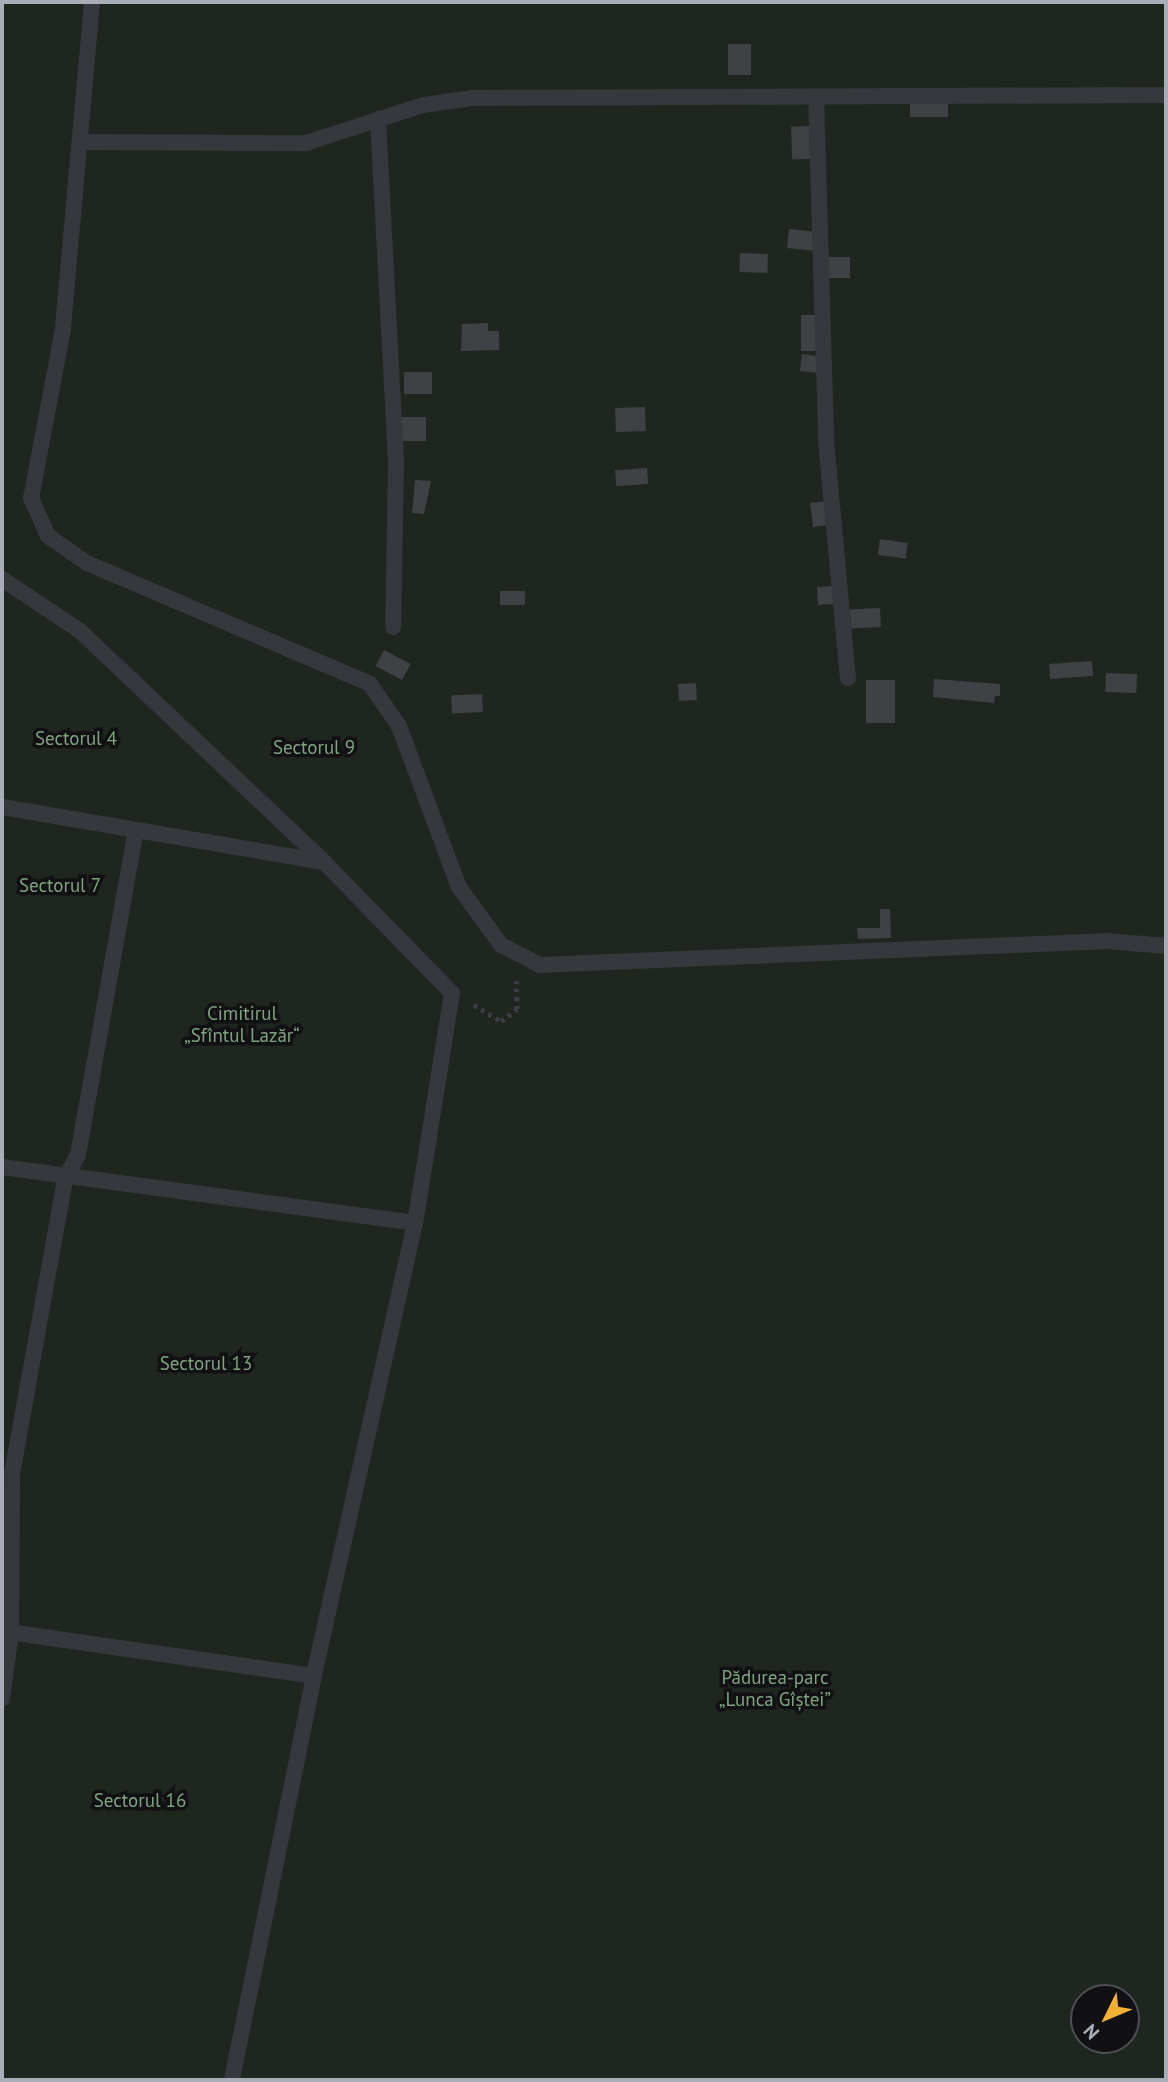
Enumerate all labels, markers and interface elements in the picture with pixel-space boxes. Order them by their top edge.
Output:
park label: Sectorul 4 [35,728,117,750]
park label: Sectorul 9 [273,737,355,759]
park label: Sectorul 7 [19,875,101,897]
park label: Cimitirul „Sfîntul Lazăr“ [184,1003,300,1047]
park label: Sectorul 13 [160,1353,252,1375]
park label: Pădurea-parc „Lunca Gîștei” [719,1667,831,1711]
park label: Sectorul 16 [94,1790,186,1812]
north arrow [1070,1984,1140,2054]
text: N [1078,2019,1104,2045]

